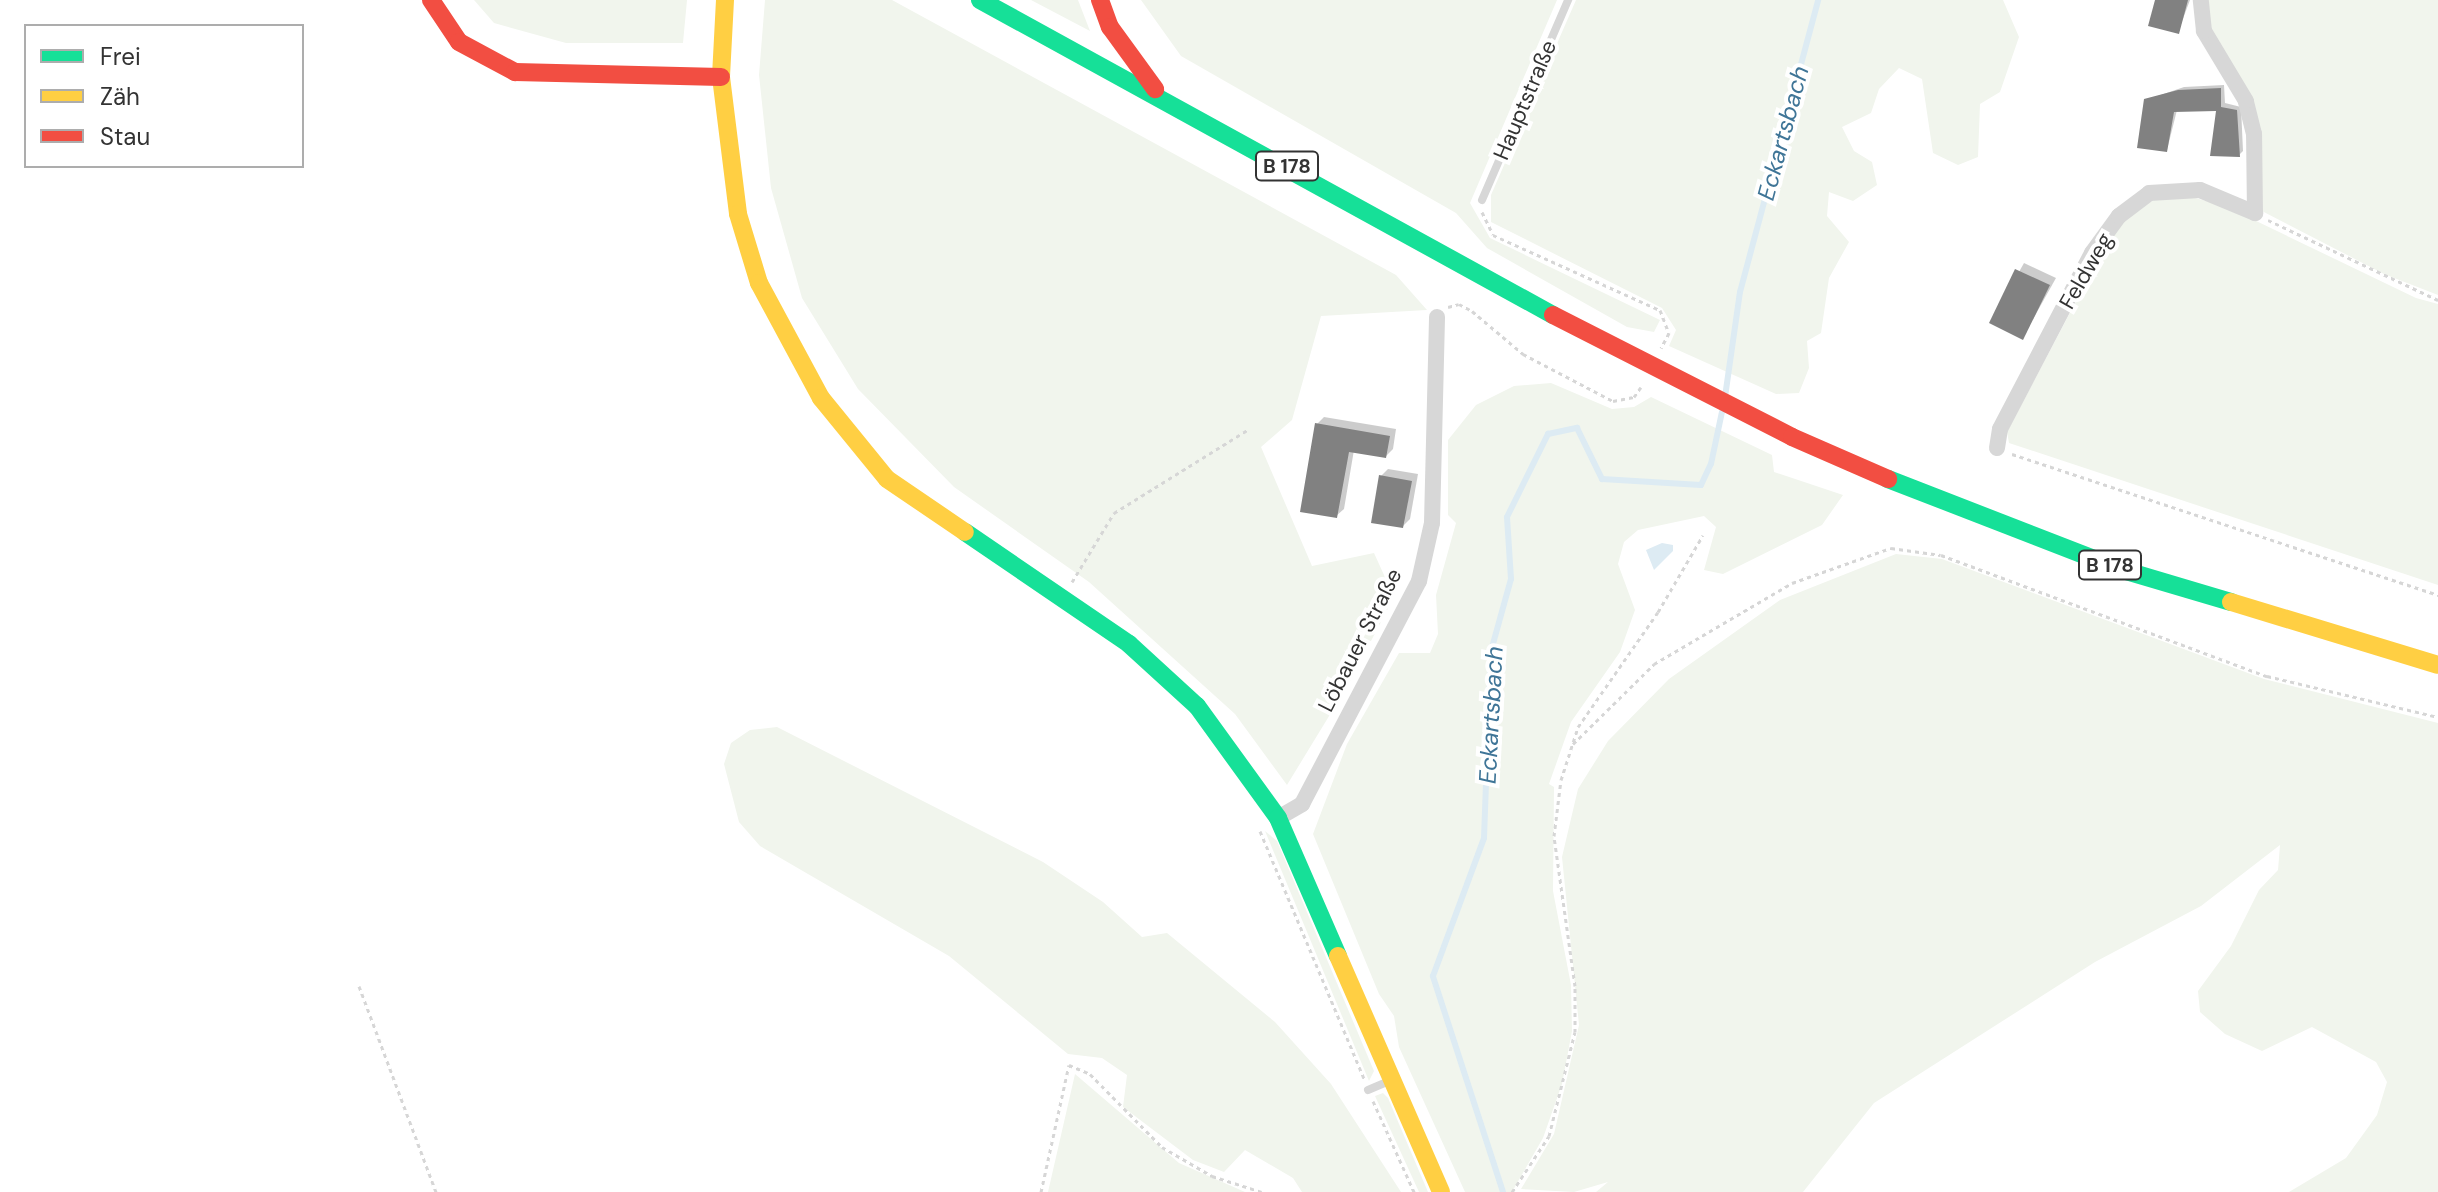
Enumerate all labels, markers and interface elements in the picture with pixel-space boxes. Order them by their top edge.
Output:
legend [24,24,304,168]
street label: Hauptstraße [1488,36,1562,164]
text: Frei [100,41,141,72]
water label: Eckartsbach [1751,63,1815,203]
text: Zäh [100,81,140,112]
text: Stau [100,121,150,152]
road number: B 178 [1255,150,1319,182]
street label: Feldweg [2054,228,2118,314]
road number: B 178 [2078,549,2142,581]
street label: Löbauer Straße [1313,564,1407,716]
water label: Eckartsbach [1473,645,1509,785]

